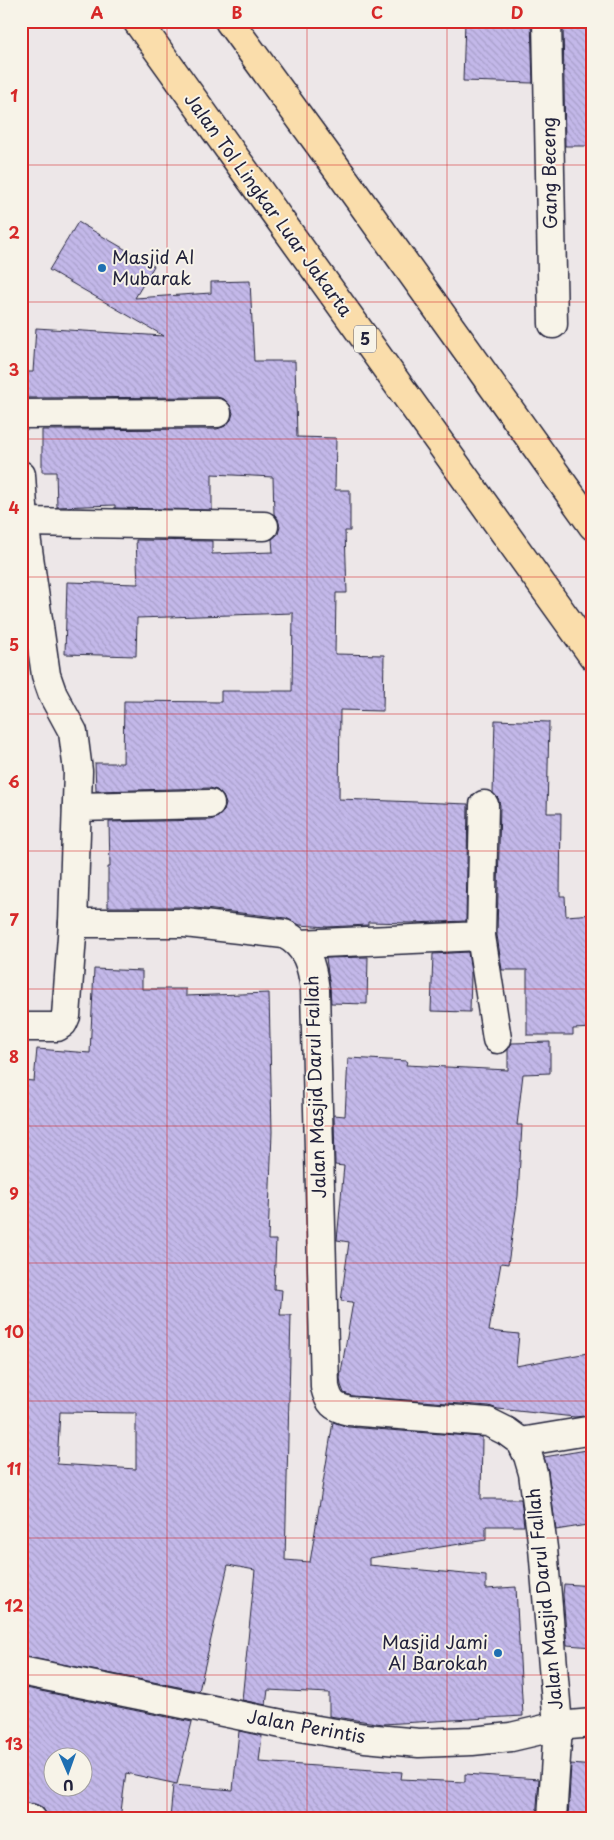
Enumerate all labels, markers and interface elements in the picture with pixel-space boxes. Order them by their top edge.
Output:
text: A [91,0,104,24]
text: B [232,0,243,24]
text: C [371,0,383,24]
text: D [511,0,523,24]
text: 1 [10,83,18,107]
street label: Jalan Tol Lingkar Luar Jakarta [179,87,360,322]
street label: Gang Beceng [534,117,563,229]
text: 2 [8,220,20,244]
place label: Masjid Al Mubarak [112,243,194,291]
marker: Masjid Al Mubarak [96,262,108,274]
road number: 5 [354,326,376,352]
text: 3 [9,357,19,381]
text: 4 [9,495,20,519]
text: 5 [9,632,19,656]
text: 6 [8,769,20,793]
text: 7 [9,907,19,931]
street label: Jalan Masjid Darul Fallah [297,975,332,1199]
text: 8 [9,1044,19,1068]
text: 9 [9,1181,19,1205]
text: 10 [4,1319,24,1343]
text: 11 [7,1456,21,1480]
street label: Jalan Masjid Darul Fallah [518,1487,569,1711]
text: 12 [5,1593,23,1617]
place label: Masjid Jami Al Barokah [382,1628,488,1676]
marker: Masjid Jami Al Barokah [492,1647,504,1659]
street label: Jalan Perintis [245,1702,367,1749]
text: 13 [5,1731,23,1755]
north arrow [42,1748,92,1798]
text: U [63,1775,74,1796]

